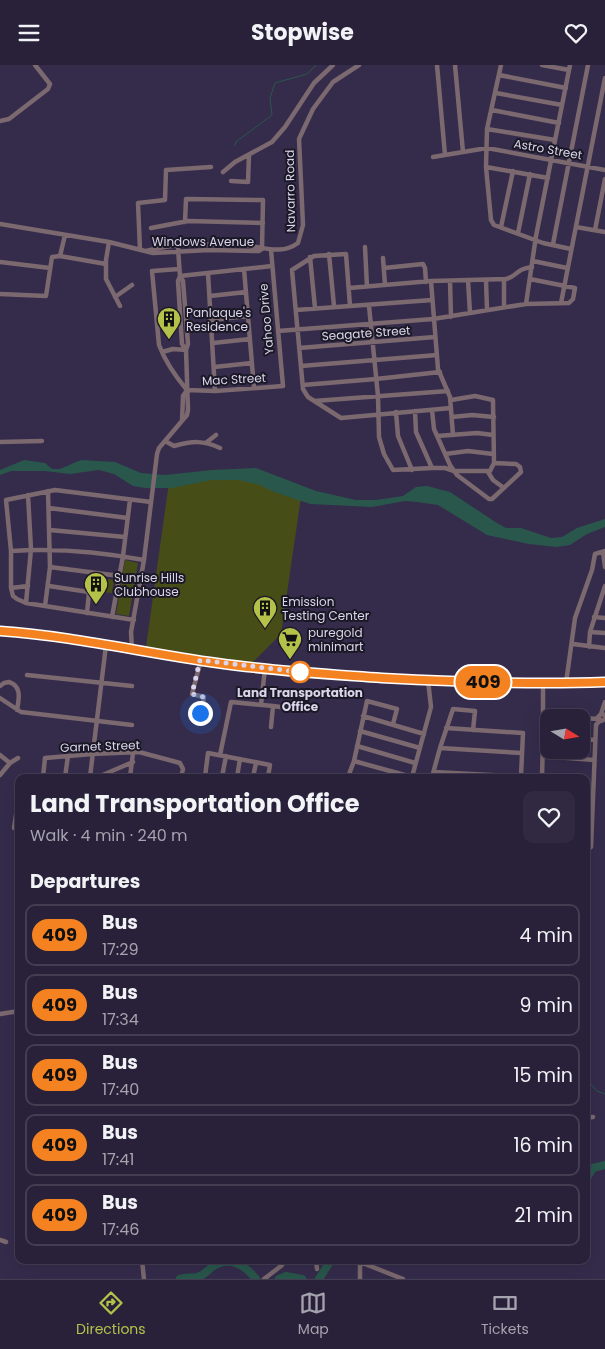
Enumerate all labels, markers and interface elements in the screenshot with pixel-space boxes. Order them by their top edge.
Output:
text: Stopwise [251,17,354,48]
icon: menu [15,19,43,47]
icon: heart [562,19,590,47]
street label: Astro Street [512,135,584,163]
street label: Navarro Road [281,150,299,232]
street label: Windows Avenue [152,233,254,250]
street label: Yahoo Drive [254,283,278,355]
place label: Panlaque's Residence [186,304,251,335]
building icon: Panlaque's Residence [156,306,182,340]
street label: Seagate Street [321,321,411,345]
street label: Mac Street [202,369,266,389]
place label: Sunrise Hills Clubhouse [114,569,184,600]
building icon: Sunrise Hills Clubhouse [83,571,109,605]
place label: Emission Testing Center [282,593,370,624]
building icon: Emission Testing Center [252,595,278,629]
place label: puregold minimart [308,624,363,655]
supermarket icon: puregold minimart [277,626,303,660]
marker: Land Transportation Office [289,661,311,683]
line badge: 409 [454,666,512,698]
text: 409 [466,669,501,694]
place label: Land Transportation Office [237,684,363,715]
your location [188,701,213,726]
north arrow [540,709,590,759]
map controls [540,709,590,759]
street label: Garnet Street [60,736,140,756]
text: Land Transportation Office [30,787,359,820]
button: heart [523,791,575,843]
text: Walk · 4 min · 240 m [30,824,188,847]
text: Departures [30,868,140,895]
text: Bus [102,909,138,936]
text: 409 [42,922,77,947]
text: 4 min [520,922,573,949]
text: 17:29 [102,938,139,961]
text: Bus [102,979,138,1006]
text: 409 [42,992,77,1017]
text: 9 min [520,992,573,1019]
text: 17:34 [102,1008,139,1031]
text: Bus [102,1049,138,1076]
text: 409 [42,1062,77,1087]
text: 15 min [514,1062,573,1089]
text: 17:40 [102,1078,139,1101]
text: Bus [102,1119,138,1146]
text: 409 [42,1132,77,1157]
text: 16 min [513,1132,573,1159]
text: 17:41 [102,1148,134,1171]
text: Bus [102,1189,138,1216]
text: 409 [42,1202,77,1227]
text: 21 min [515,1202,573,1229]
text: 17:46 [102,1218,140,1241]
tab: Directions [76,1289,146,1340]
tab: Map [298,1289,329,1340]
tab: Tickets [481,1289,529,1340]

